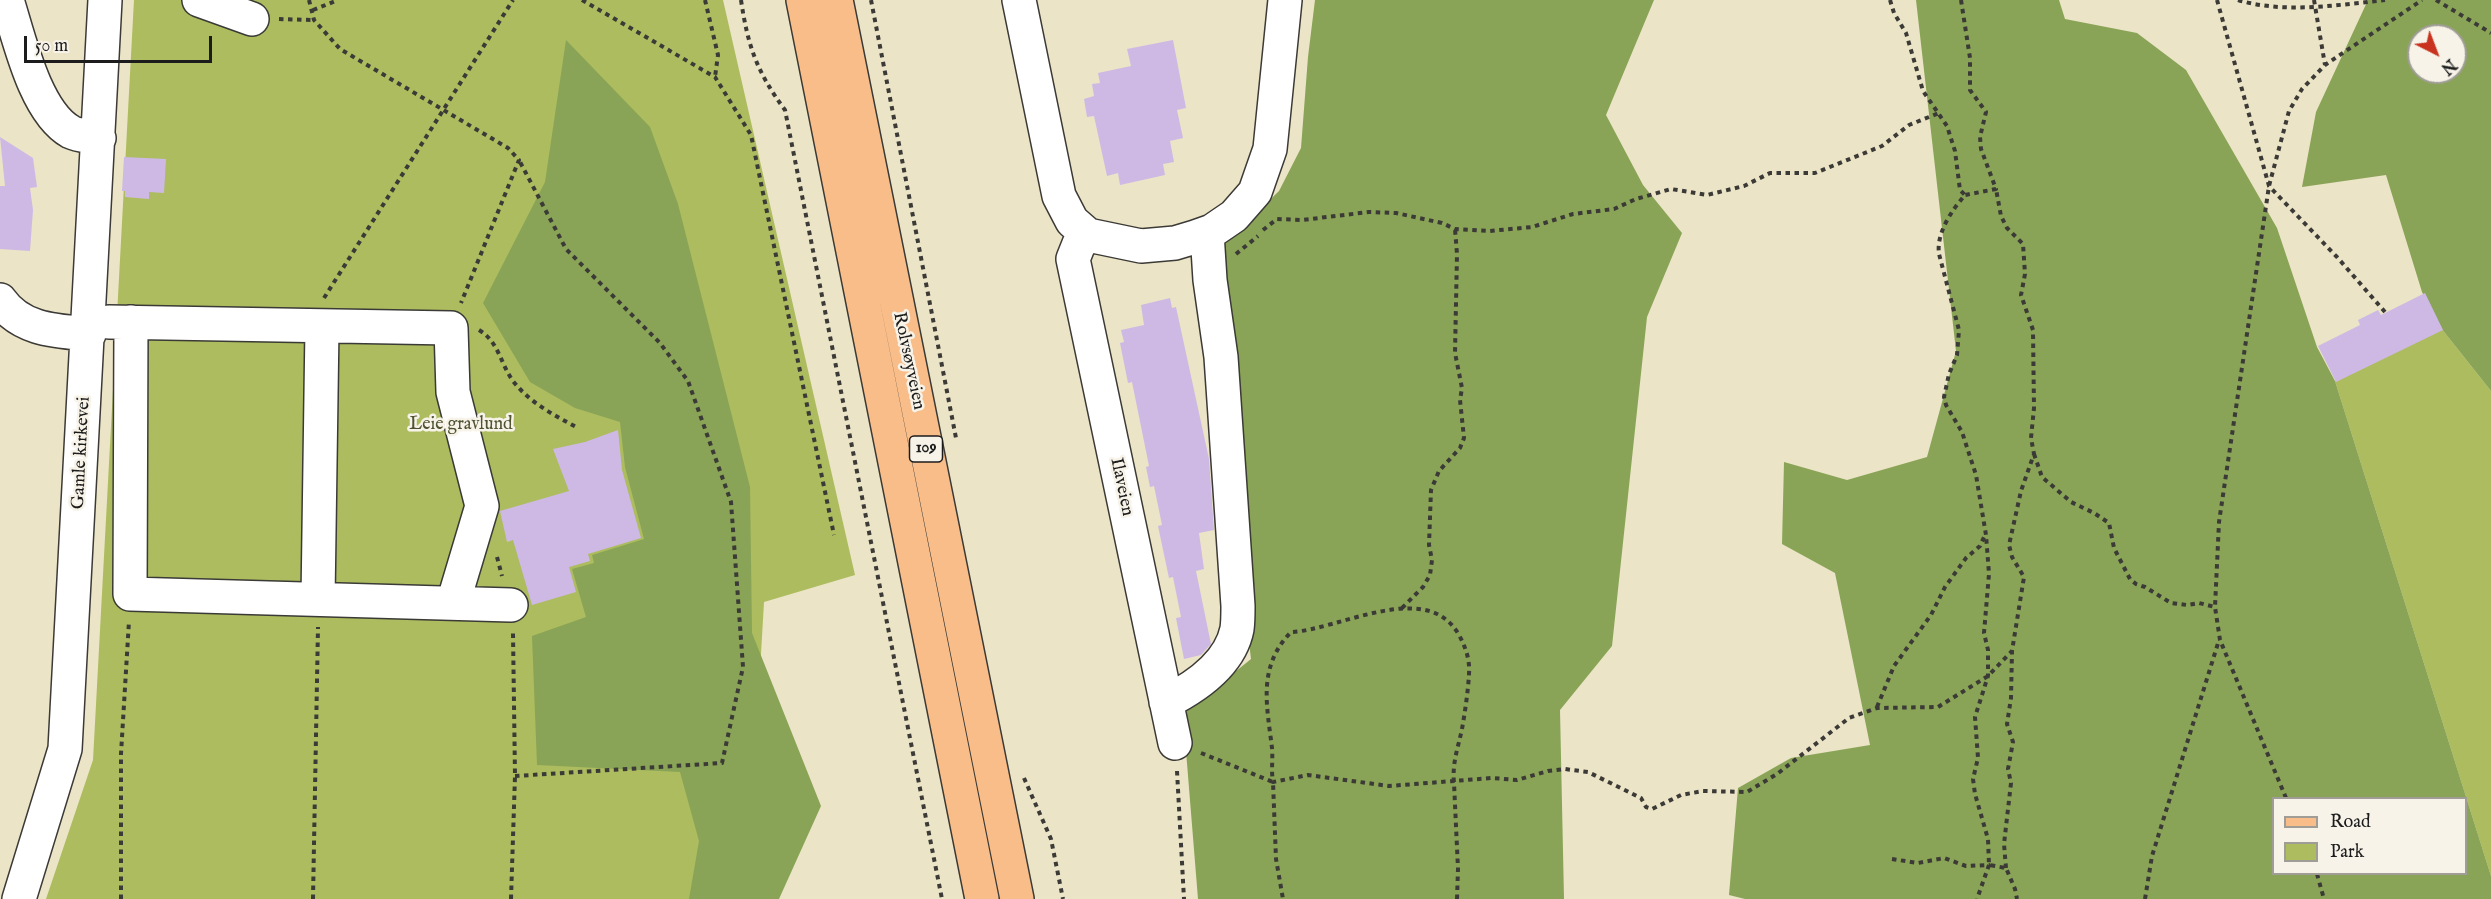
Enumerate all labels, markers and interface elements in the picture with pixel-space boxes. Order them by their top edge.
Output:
scale bar [27,24,214,62]
north arrow [2407,24,2467,84]
text: 50 m [35,35,68,58]
text: N [2436,54,2460,78]
street label: Rolvsøyveien [887,310,929,412]
street label: Gamle kirkevei [68,396,96,510]
park label: Leie gravlund [409,414,513,436]
road number: 109 [910,436,942,462]
street label: Ilaveien [1104,456,1138,518]
legend [2272,797,2467,875]
text: Road [2330,811,2371,834]
text: Park [2330,841,2364,864]

